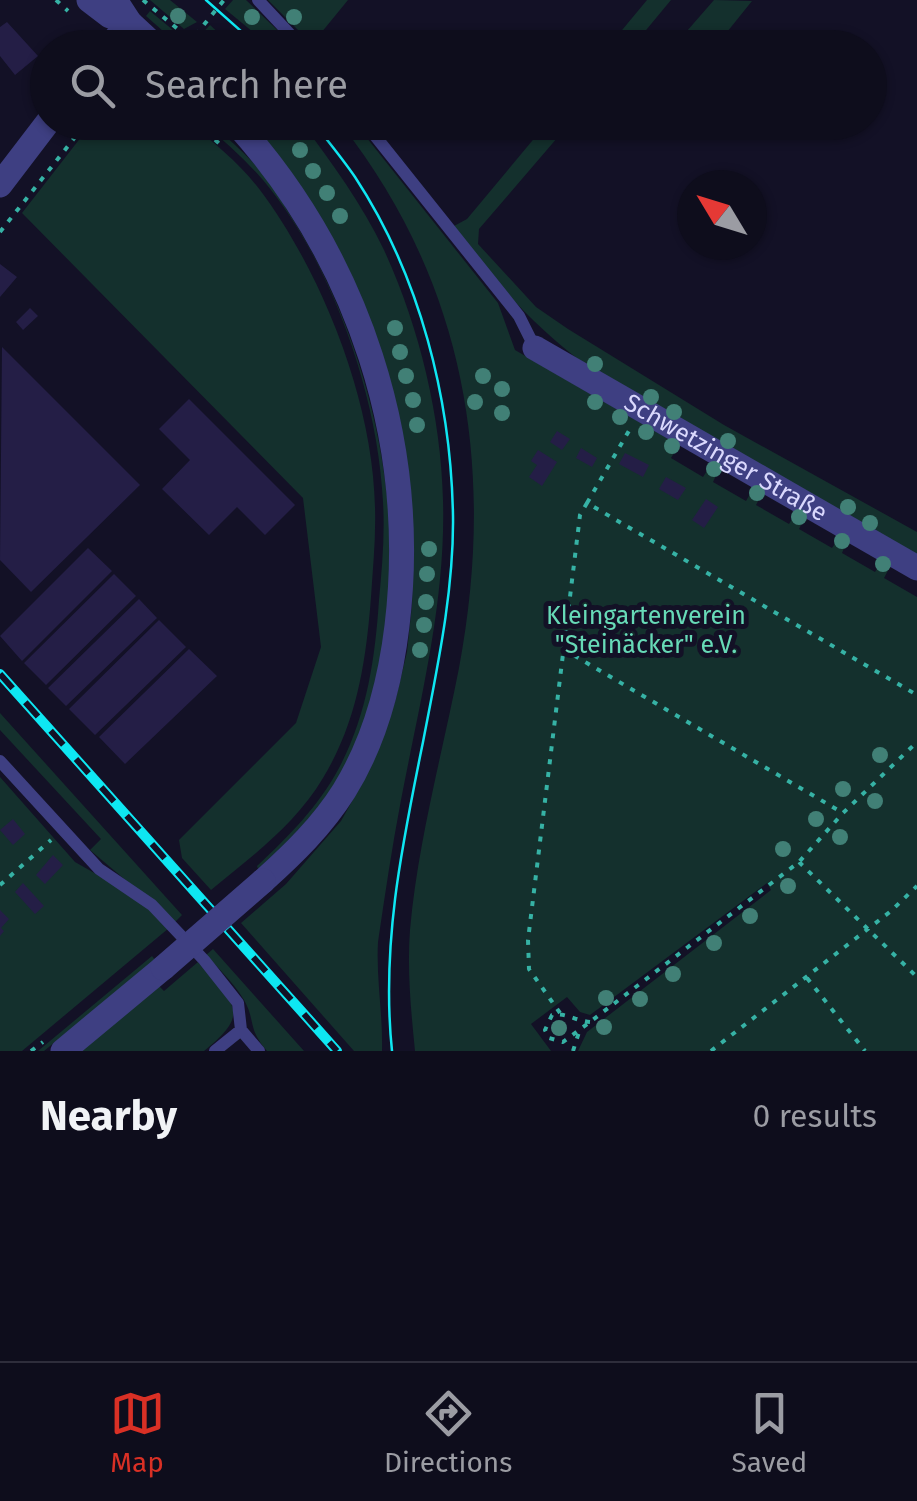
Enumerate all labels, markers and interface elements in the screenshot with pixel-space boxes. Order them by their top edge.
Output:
search box [30,30,887,140]
icon: search [65,58,120,113]
text: Search here [145,62,348,108]
north arrow [677,170,767,260]
street label: Schwetzinger Straße [619,388,833,528]
park label: Kleingartenverein "Steinäcker" e.V. [546,601,746,660]
text: Nearby [40,1091,177,1141]
text: 0 results [752,1097,877,1135]
tab: Map [110,1386,165,1479]
tab: Directions [384,1386,512,1479]
tab: Saved [732,1386,807,1479]

